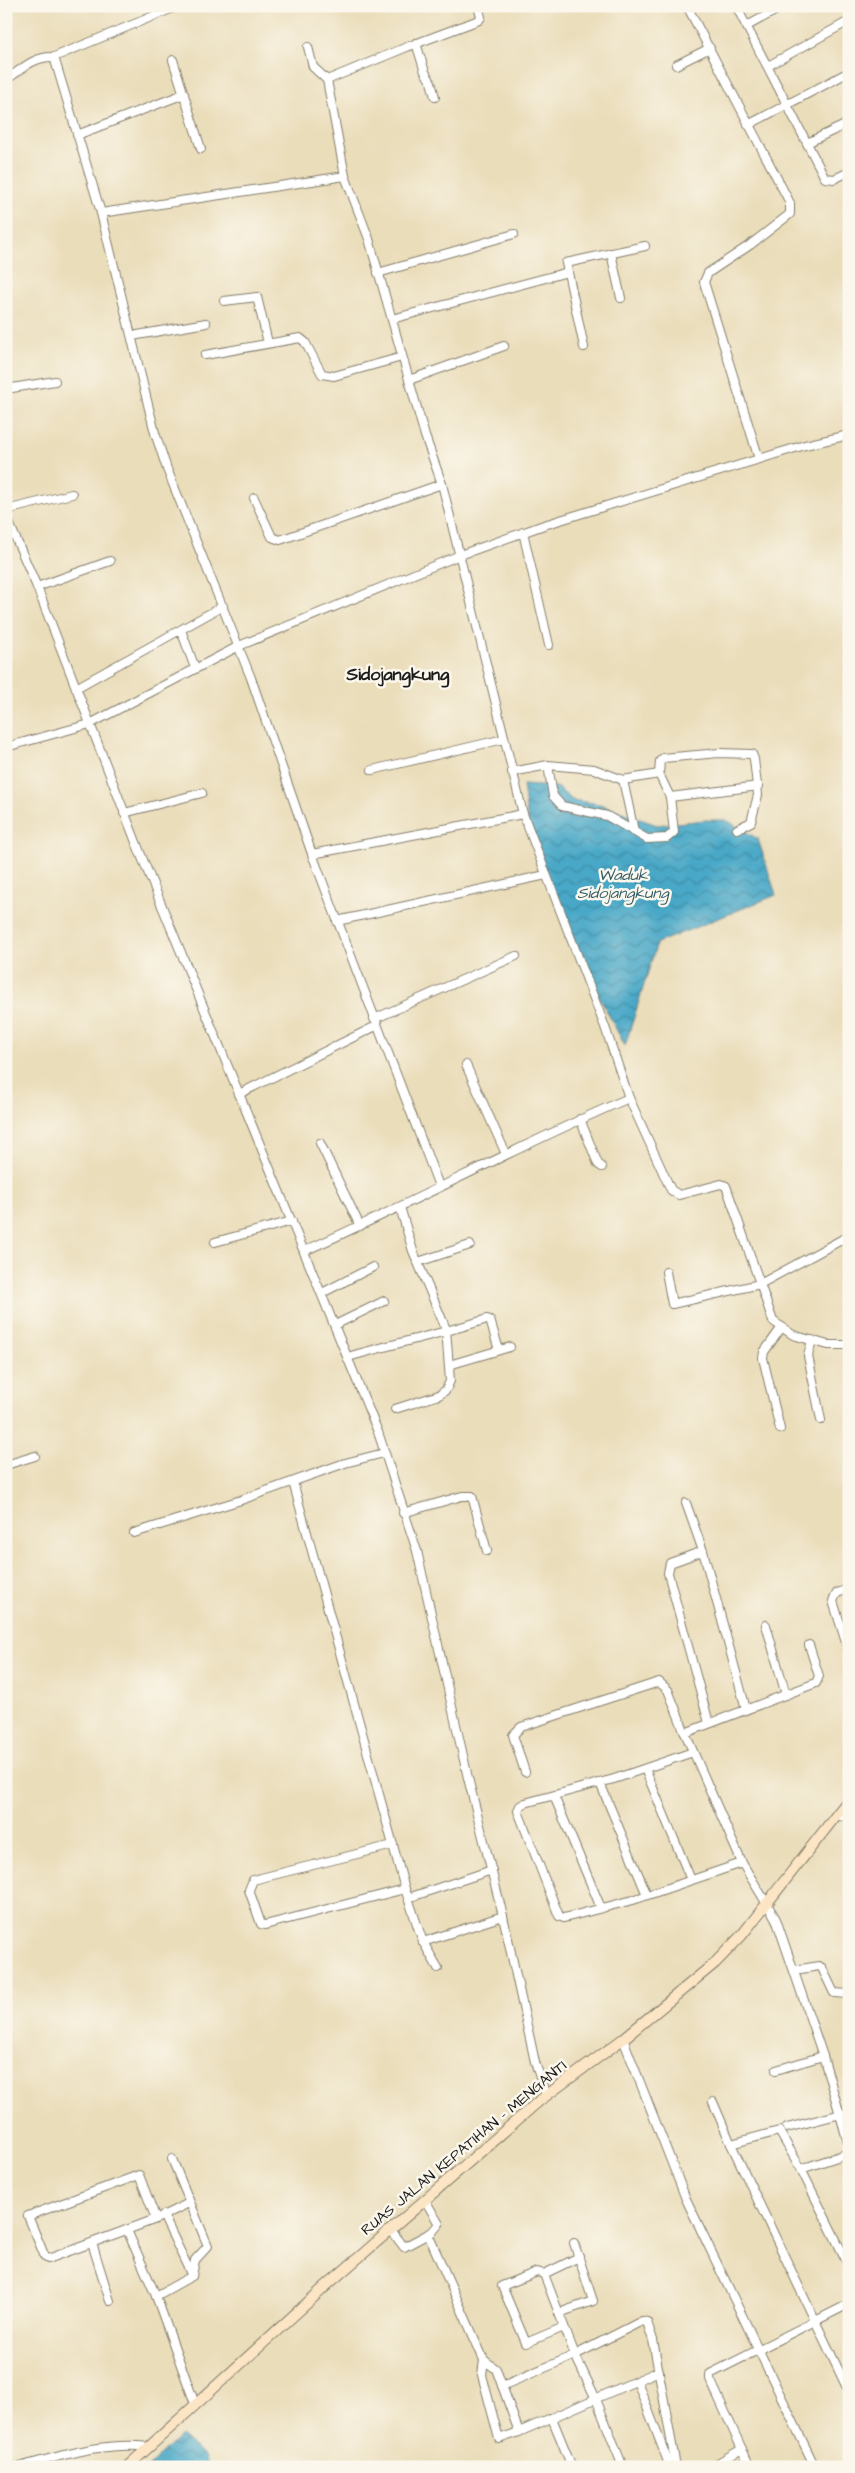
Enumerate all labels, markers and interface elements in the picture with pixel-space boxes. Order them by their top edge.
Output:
district label: Sidojangkung [346,662,450,688]
water label: Waduk Sidojangkung [577,864,670,905]
street label: RUAS JALAN KEPATIHAN - MENGANTI [357,2056,571,2240]

